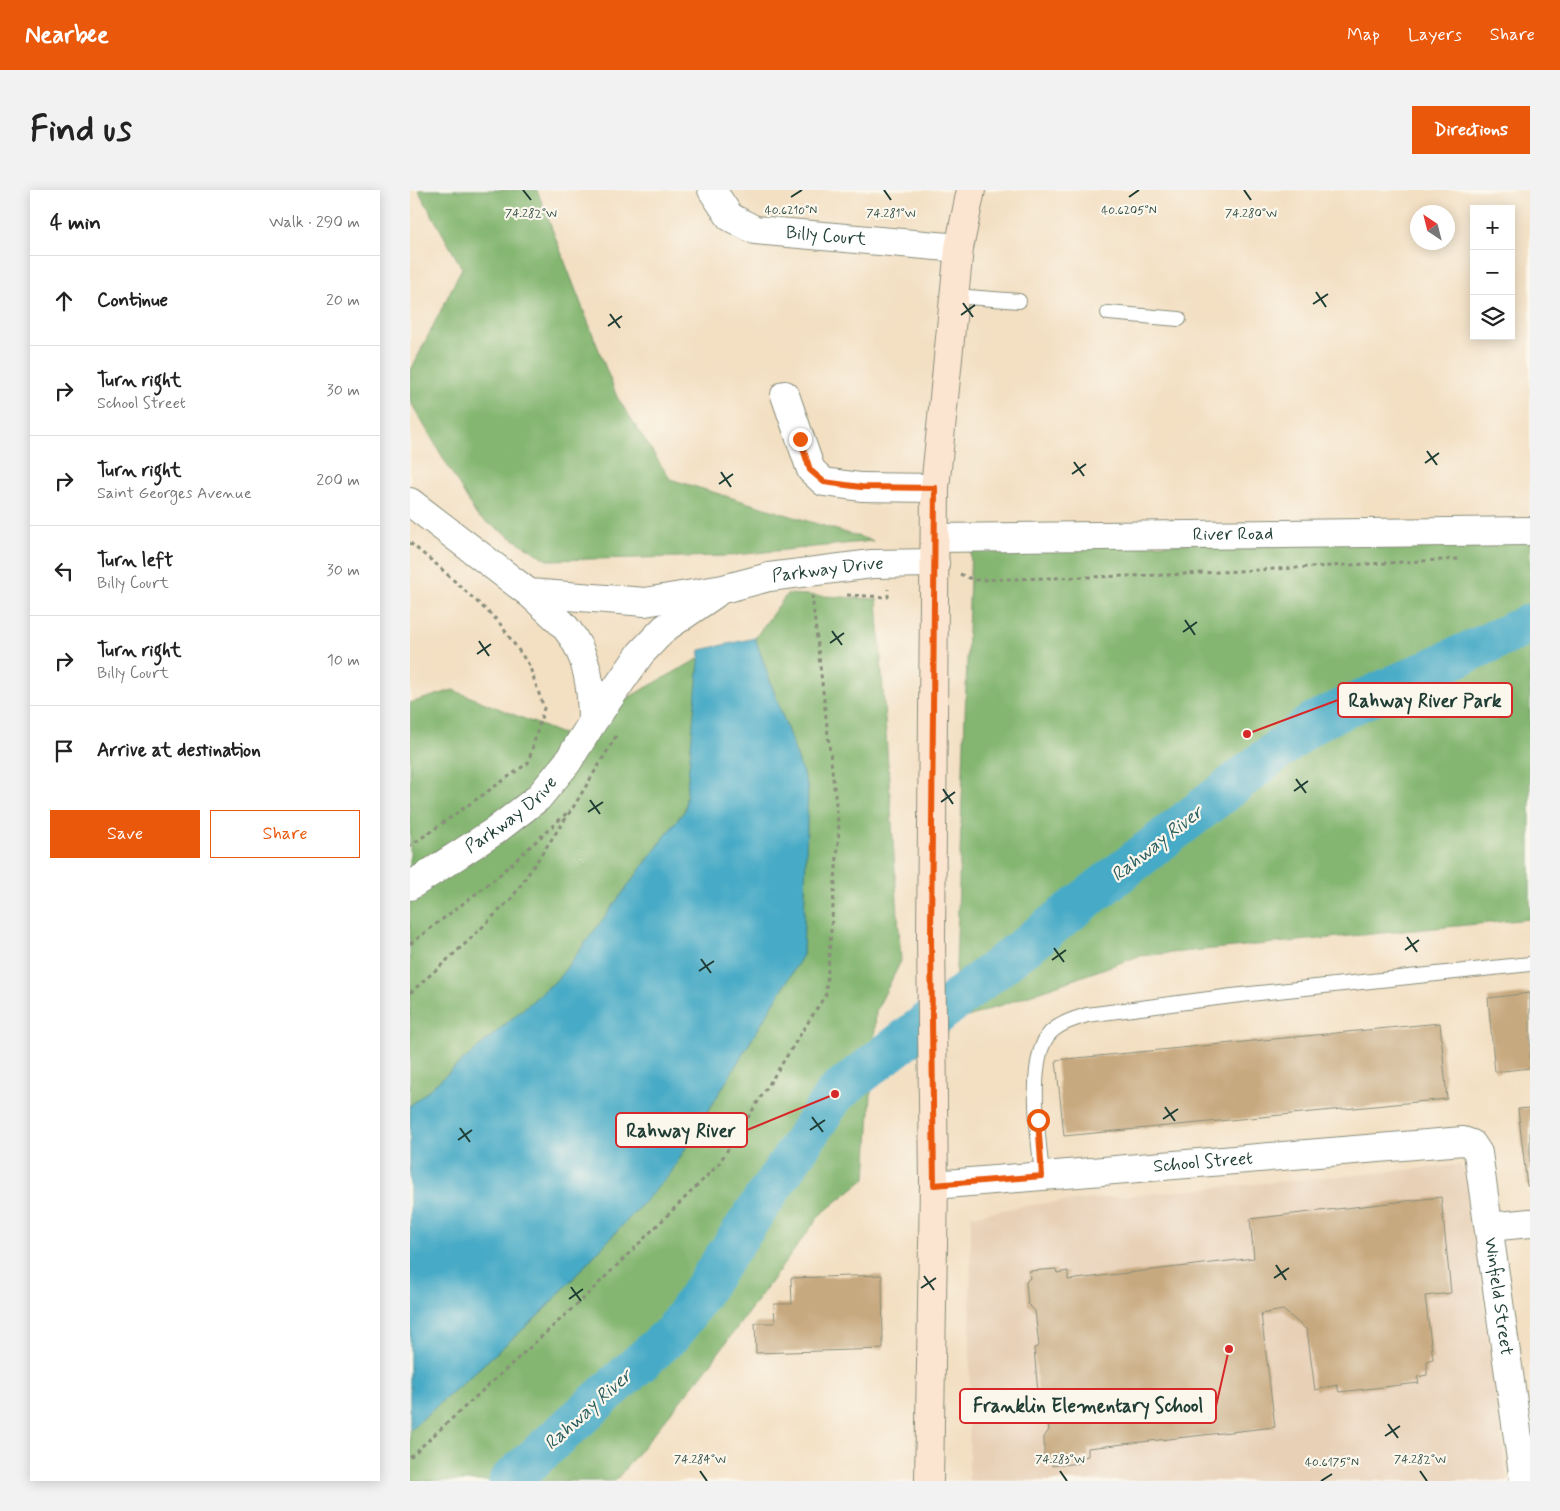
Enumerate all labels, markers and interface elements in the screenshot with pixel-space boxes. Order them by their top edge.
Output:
text: Nearbee [25,20,109,51]
text: Map [1347,23,1380,47]
text: Layers [1408,23,1462,47]
text: Share [1490,23,1535,47]
button: Directions [1412,106,1530,154]
text: Find us [30,107,132,153]
text: 40.6210°N [765,203,817,219]
text: 40.6205°N [1101,203,1157,219]
north arrow [1410,205,1455,250]
map controls [1470,205,1515,340]
button: + [1470,205,1515,250]
text: 74.282°W [505,206,557,222]
text: 74.281°W [866,206,916,222]
text: 74.280°W [1225,206,1277,222]
text: 4 min [50,209,101,237]
text: Walk · 290 m [269,212,360,233]
street label: Billy Court [785,221,868,252]
button: − [1470,250,1515,295]
icon: ahead [50,287,78,315]
text: Continue [97,288,168,313]
text: 20 m [326,290,360,311]
button: layers [1470,295,1515,340]
text: Turn right [97,368,181,393]
icon: right [50,377,78,405]
text: 30 m [327,380,360,401]
text: School Street [97,393,186,414]
route end [789,428,812,451]
text: Turn right [97,458,181,483]
icon: right [50,467,78,495]
text: 200 m [316,470,360,491]
text: Saint Georges Avenue [97,483,252,504]
street label: River Road [1193,522,1273,547]
text: Turn left [97,548,173,573]
street label: Parkway Drive [771,552,884,589]
icon: left [50,557,78,585]
text: 30 m [327,560,360,581]
text: Billy Court [97,573,169,594]
text: Turn right [97,638,181,663]
icon: right [50,647,78,675]
text: 10 m [327,650,360,671]
text: Billy Court [97,663,169,684]
callout: Rahway River Park [1338,683,1512,717]
text: Rahway River Park [1348,689,1502,715]
icon: arrive [50,737,78,765]
text: Arrive at destination [97,738,261,763]
street label: Parkway Drive [460,771,563,859]
water label: Rahway River [1106,799,1209,888]
button: Save [50,810,200,858]
button: Share [210,810,360,858]
route start [1027,1109,1050,1132]
callout: Rahway River [616,1113,747,1147]
text: Rahway River [626,1119,736,1145]
street label: School Street [1152,1146,1254,1179]
street label: Winfield Street [1478,1236,1518,1357]
water label: Rahway River [539,1363,639,1456]
callout: Franklin Elementary School [960,1389,1216,1423]
text: Franklin Elementary School [973,1394,1203,1420]
text: 74.284°W [674,1452,726,1468]
text: 74.283°W [1035,1452,1085,1468]
text: 74.282°W [1394,1452,1446,1468]
text: 40.6175°N [1305,1455,1359,1471]

